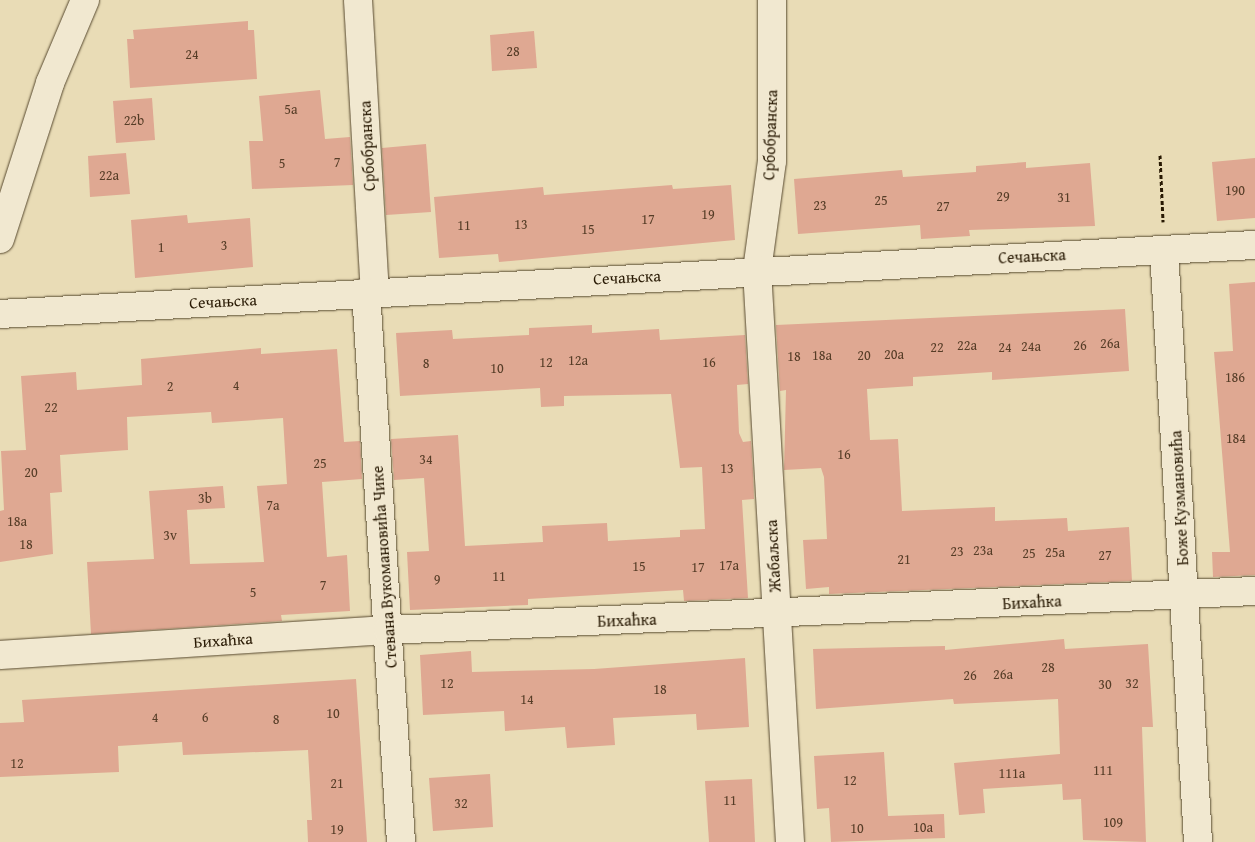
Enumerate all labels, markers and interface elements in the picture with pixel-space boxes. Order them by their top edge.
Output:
house number: 28 [506,43,520,59]
house number: 24 [185,46,199,62]
street label: Србобранска [759,89,781,181]
street label: Србобранска [355,100,379,192]
house number: 5a [284,101,298,117]
house number: 22b [124,112,144,128]
house number: 7 [334,154,340,170]
house number: 5 [279,155,285,171]
house number: 22a [99,167,119,183]
house number: 190 [1225,182,1245,198]
house number: 29 [996,188,1010,204]
house number: 31 [1057,189,1071,205]
house number: 25 [874,192,888,208]
house number: 23 [813,197,827,213]
house number: 27 [936,198,950,214]
house number: 19 [701,206,715,222]
house number: 17 [641,211,655,227]
house number: 13 [514,216,528,232]
house number: 11 [457,217,471,233]
house number: 15 [581,221,595,237]
house number: 3 [221,237,227,253]
house number: 1 [158,239,164,255]
street label: Сечањска [998,245,1066,267]
street label: Сечањска [593,266,661,288]
street label: Сечањска [189,290,257,312]
house number: 26a [1100,335,1120,351]
house number: 22a [957,337,977,353]
house number: 26 [1073,337,1087,353]
house number: 24a [1021,338,1041,354]
house number: 22 [930,339,944,355]
house number: 24 [998,339,1012,355]
house number: 20a [884,346,904,362]
house number: 18a [812,347,832,363]
house number: 20 [857,347,871,363]
house number: 18 [787,348,801,364]
house number: 12a [568,352,588,368]
house number: 12 [539,354,553,370]
house number: 16 [702,354,716,370]
house number: 8 [423,355,429,371]
house number: 10 [490,360,504,376]
house number: 186 [1225,369,1245,385]
house number: 4 [233,377,239,393]
house number: 2 [167,378,173,394]
house number: 22 [44,399,58,415]
street label: Боже Кузмановића [1166,430,1192,566]
house number: 184 [1226,430,1246,446]
house number: 16 [837,446,851,462]
house number: 34 [419,451,433,467]
house number: 25 [313,455,327,471]
house number: 13 [720,460,734,476]
house number: 20 [24,464,38,480]
street label: Стевана Вукомановића Чике [367,465,401,669]
house number: 3b [198,490,212,506]
house number: 7a [266,497,280,513]
house number: 18a [7,513,27,529]
street label: Жабаљска [762,519,784,593]
house number: 3v [163,527,177,543]
house number: 18 [19,536,33,552]
house number: 23a [973,542,993,558]
house number: 23 [950,543,964,559]
house number: 25a [1045,544,1065,560]
house number: 25 [1022,545,1036,561]
house number: 27 [1098,547,1112,563]
house number: 21 [897,551,911,567]
house number: 17a [719,557,739,573]
house number: 15 [632,558,646,574]
house number: 17 [691,559,705,575]
house number: 11 [492,568,506,584]
house number: 9 [434,571,440,587]
house number: 7 [320,577,326,593]
house number: 5 [250,584,256,600]
street label: Бихаћка [1002,591,1062,613]
street label: Бихаћка [597,609,657,631]
street label: Бихаћка [193,628,253,652]
house number: 28 [1041,659,1055,675]
house number: 26a [993,666,1013,682]
house number: 26 [963,667,977,683]
house number: 12 [440,675,454,691]
house number: 32 [1125,675,1139,691]
house number: 30 [1098,676,1112,692]
house number: 18 [653,681,667,697]
house number: 14 [520,691,534,707]
house number: 10 [326,705,340,721]
house number: 4 [152,709,158,725]
house number: 6 [202,709,208,725]
house number: 8 [273,711,279,727]
house number: 12 [10,755,24,771]
house number: 111 [1093,762,1113,778]
house number: 111a [999,765,1025,781]
house number: 12 [843,772,857,788]
house number: 21 [330,775,344,791]
house number: 11 [723,792,737,808]
house number: 32 [454,795,468,811]
house number: 109 [1103,814,1123,830]
house number: 10a [913,819,933,835]
house number: 10 [850,820,864,836]
house number: 19 [330,821,344,837]

